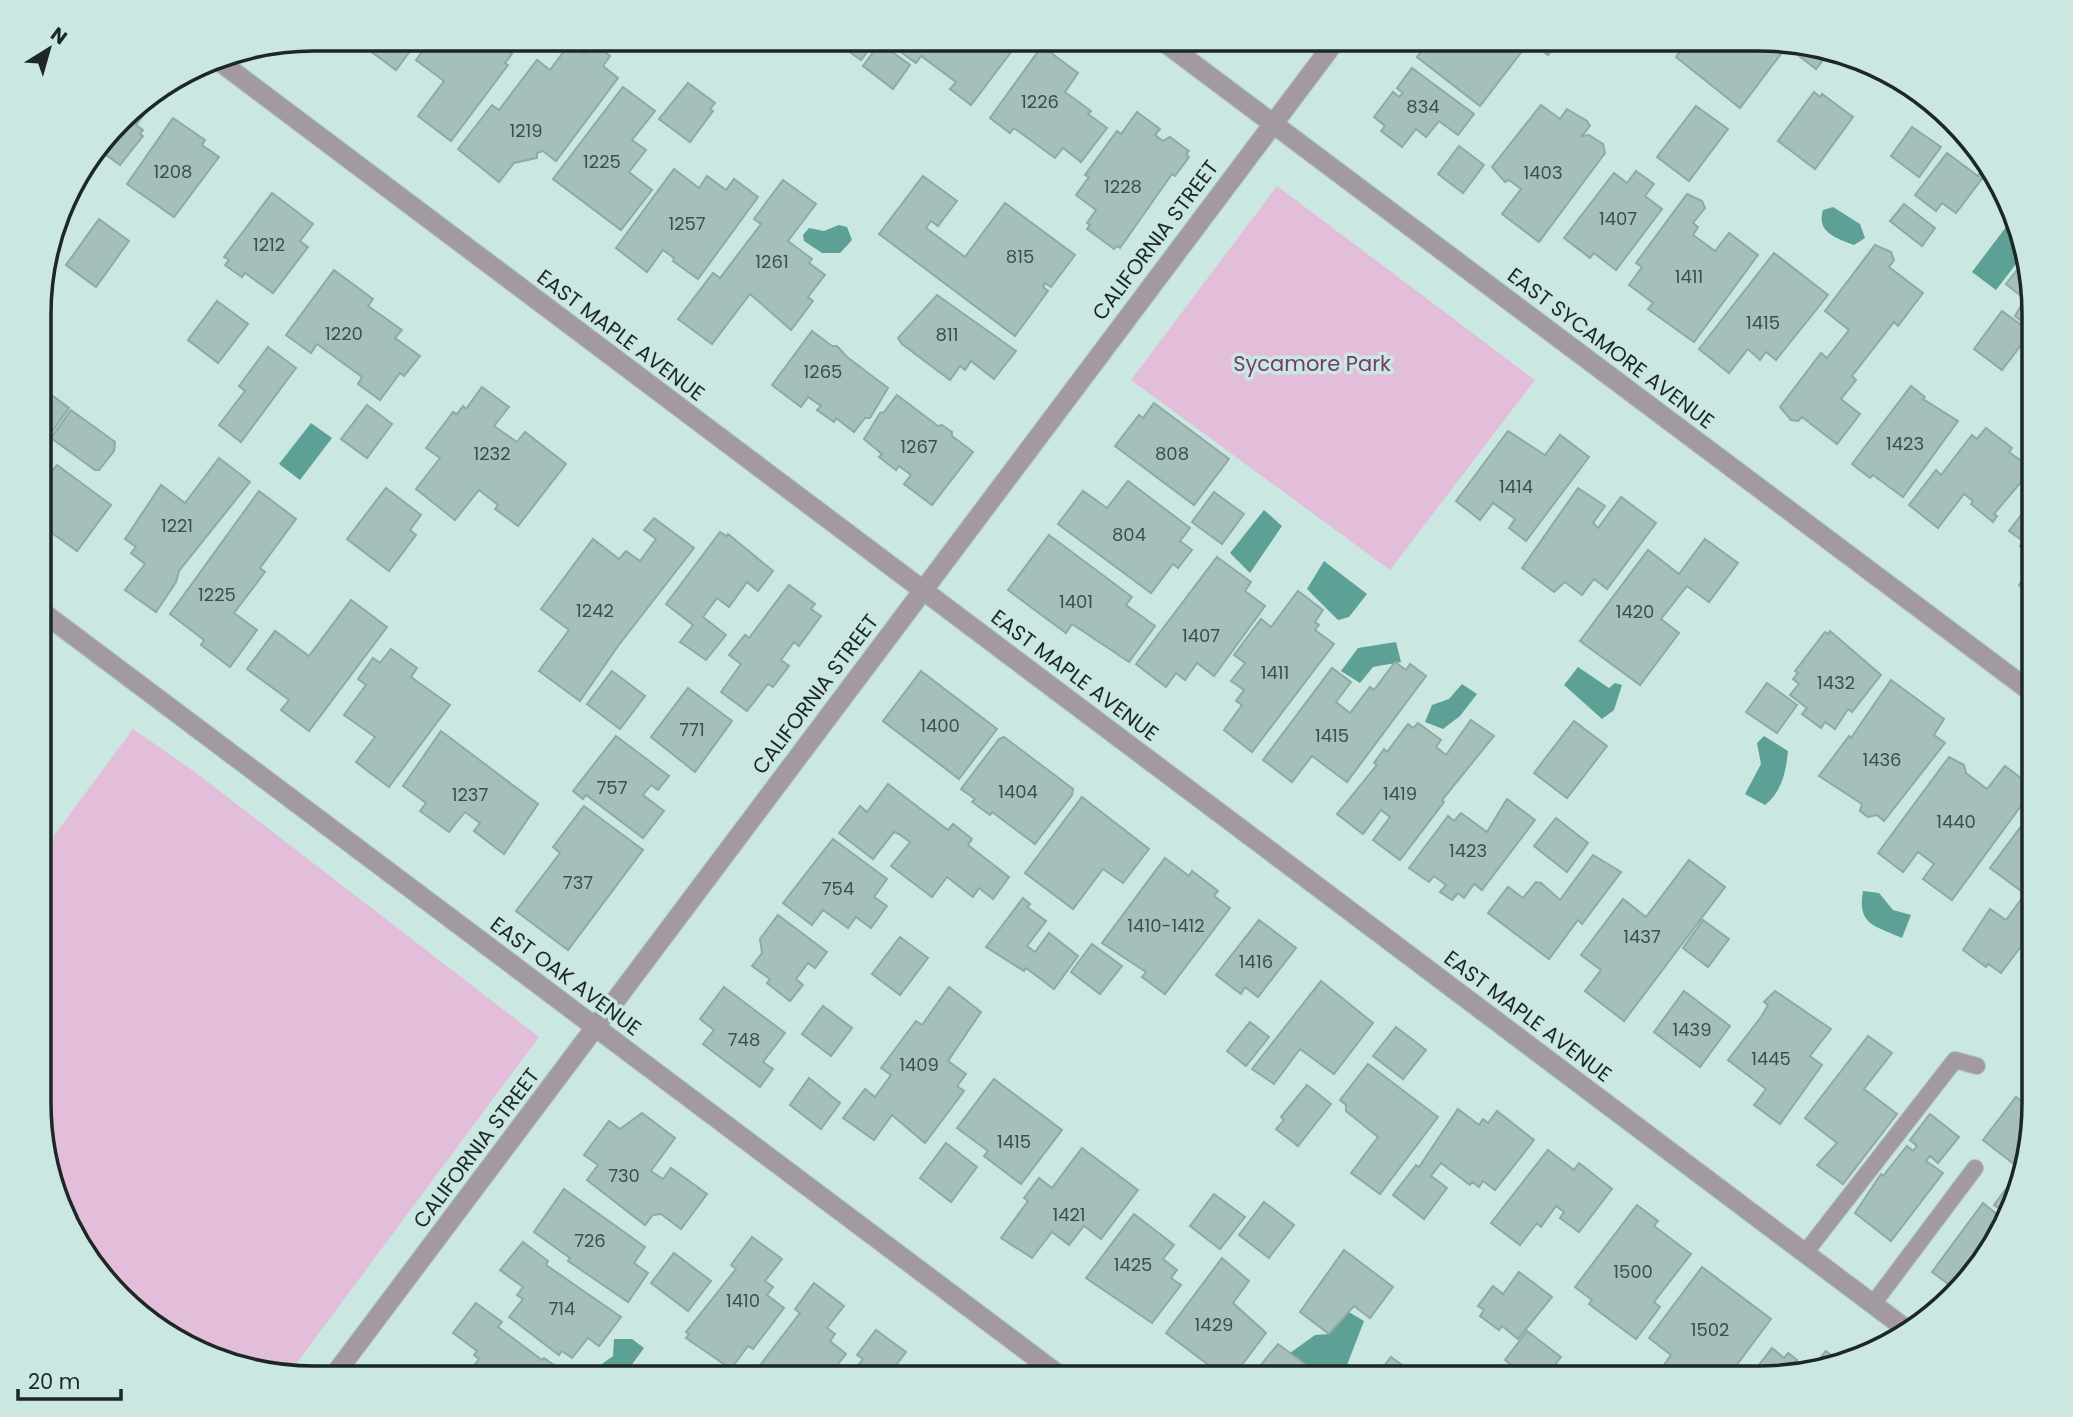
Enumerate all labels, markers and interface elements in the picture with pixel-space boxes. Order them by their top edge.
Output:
north arrow [14,14,84,84]
text: N [45,21,73,51]
house number: 1226 [1021,89,1059,114]
house number: 834 [1406,94,1440,119]
house number: 1219 [509,118,543,143]
house number: 1225 [583,149,621,174]
street label: CALIFORNIA STREET [1085,154,1225,326]
house number: 1208 [154,159,192,184]
house number: 1403 [1524,160,1563,185]
house number: 1228 [1104,174,1142,199]
house number: 1407 [1599,206,1637,231]
house number: 1257 [668,211,706,236]
house number: 1212 [253,232,285,257]
house number: 815 [1006,244,1034,269]
house number: 1261 [755,249,789,274]
street label: EAST SYCAMORE AVENUE [1502,261,1720,435]
street label: EAST MAPLE AVENUE [531,262,711,408]
house number: 1411 [1675,264,1703,289]
house number: 1415 [1746,310,1780,335]
house number: 1220 [325,321,363,346]
house number: 811 [936,322,958,347]
park label: Sycamore Park [1233,349,1391,378]
house number: 1265 [804,359,842,384]
house number: 1423 [1886,431,1924,456]
house number: 1267 [900,434,938,459]
house number: 1232 [473,441,511,466]
house number: 808 [1155,441,1189,466]
house number: 1414 [1499,474,1533,499]
house number: 1221 [161,513,193,538]
house number: 804 [1112,522,1146,547]
house number: 1225 [198,582,236,607]
house number: 1401 [1059,589,1093,614]
house number: 1242 [576,598,614,623]
house number: 1420 [1616,599,1654,624]
street label: EAST MAPLE AVENUE [985,602,1165,748]
street label: CALIFORNIA STREET [745,608,885,780]
house number: 1407 [1182,623,1220,648]
house number: 1411 [1261,660,1289,685]
house number: 1432 [1817,670,1855,695]
house number: 1400 [920,713,960,738]
house number: 771 [679,717,705,742]
house number: 1415 [1315,723,1349,748]
house number: 1436 [1862,747,1902,772]
house number: 757 [597,775,628,800]
house number: 1404 [998,779,1038,804]
house number: 1419 [1383,781,1417,806]
house number: 1237 [452,782,488,807]
house number: 1440 [1936,809,1976,834]
house number: 1423 [1449,838,1487,863]
house number: 737 [563,870,593,895]
house number: 754 [822,876,854,901]
street label: EAST OAK AVENUE [485,910,647,1042]
house number: 1410-1412 [1127,913,1205,938]
house number: 1437 [1623,924,1661,949]
street label: EAST MAPLE AVENUE [1438,943,1618,1089]
house number: 1416 [1239,949,1273,974]
house number: 1439 [1672,1017,1712,1042]
house number: 748 [728,1027,760,1052]
house number: 1445 [1751,1046,1791,1071]
house number: 1409 [899,1052,939,1077]
street label: CALIFORNIA STREET [406,1062,546,1234]
house number: 1415 [997,1129,1031,1154]
house number: 730 [608,1163,640,1188]
house number: 1421 [1052,1202,1086,1227]
house number: 726 [574,1228,606,1253]
house number: 1425 [1114,1252,1152,1277]
house number: 1500 [1613,1259,1653,1284]
house number: 1410 [726,1288,760,1313]
house number: 714 [549,1296,575,1321]
house number: 1429 [1195,1312,1233,1337]
house number: 1502 [1691,1317,1729,1342]
scale bar [18,1358,121,1402]
text: 20 m [28,1367,81,1396]

